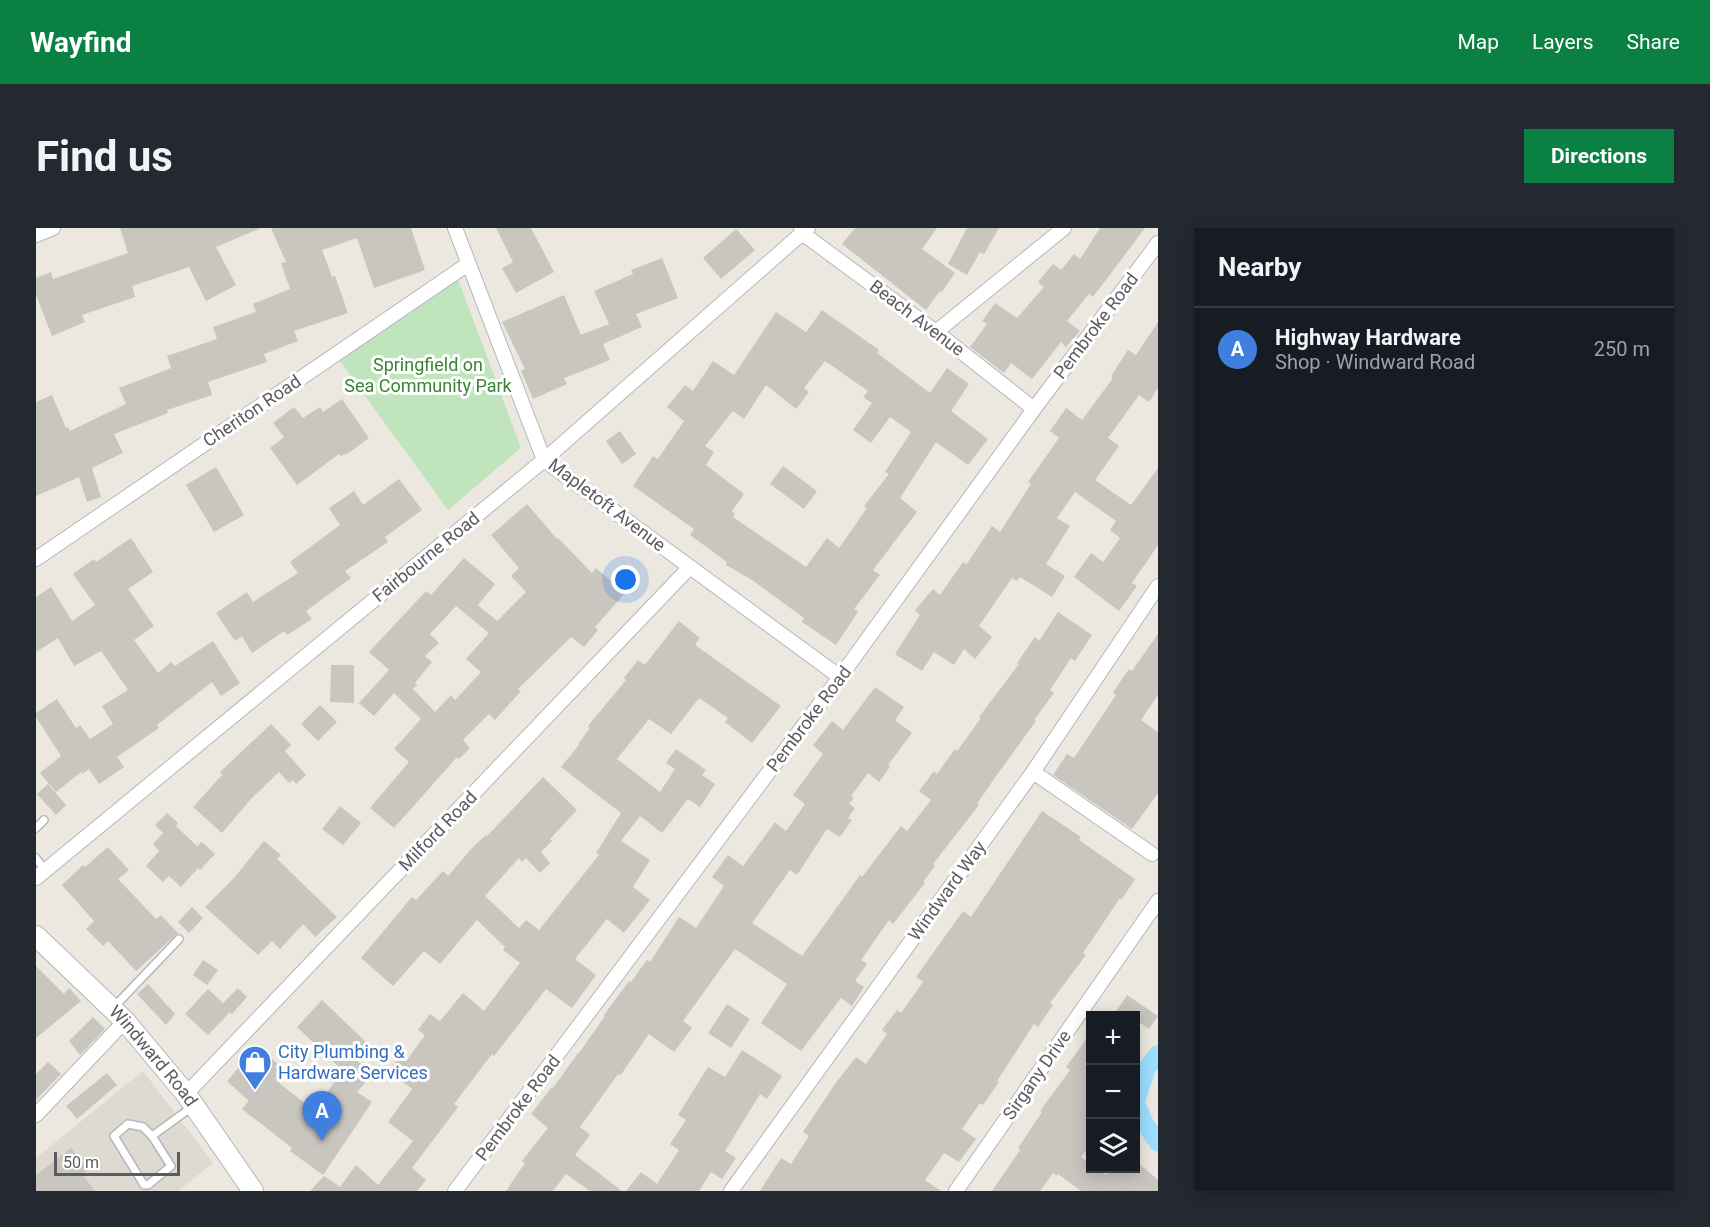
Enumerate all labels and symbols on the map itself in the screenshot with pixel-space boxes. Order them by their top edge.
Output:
street label: Pembroke Road [1049,269,1142,383]
street label: Beach Avenue [866,275,969,360]
park label: Springfield on Sea Community Park [344,354,513,396]
street label: Cheriton Road [199,370,305,451]
street label: Mapletoft Avenue [545,454,670,555]
street label: Fairbourne Road [368,507,483,606]
your location [611,565,640,594]
street label: Pembroke Road [762,662,855,776]
street label: Milford Road [394,786,481,875]
street label: Windward Way [903,836,990,945]
street label: Windward Road [105,1001,202,1110]
street label: Sirgany Drive [998,1026,1075,1123]
place label: City Plumbing & Hardware Services [278,1041,428,1083]
shop icon: City Plumbing & Hardware Services [237,1044,273,1091]
street label: Pembroke Road [471,1051,564,1165]
pin: A [302,1092,342,1141]
scale bar [54,1149,180,1176]

